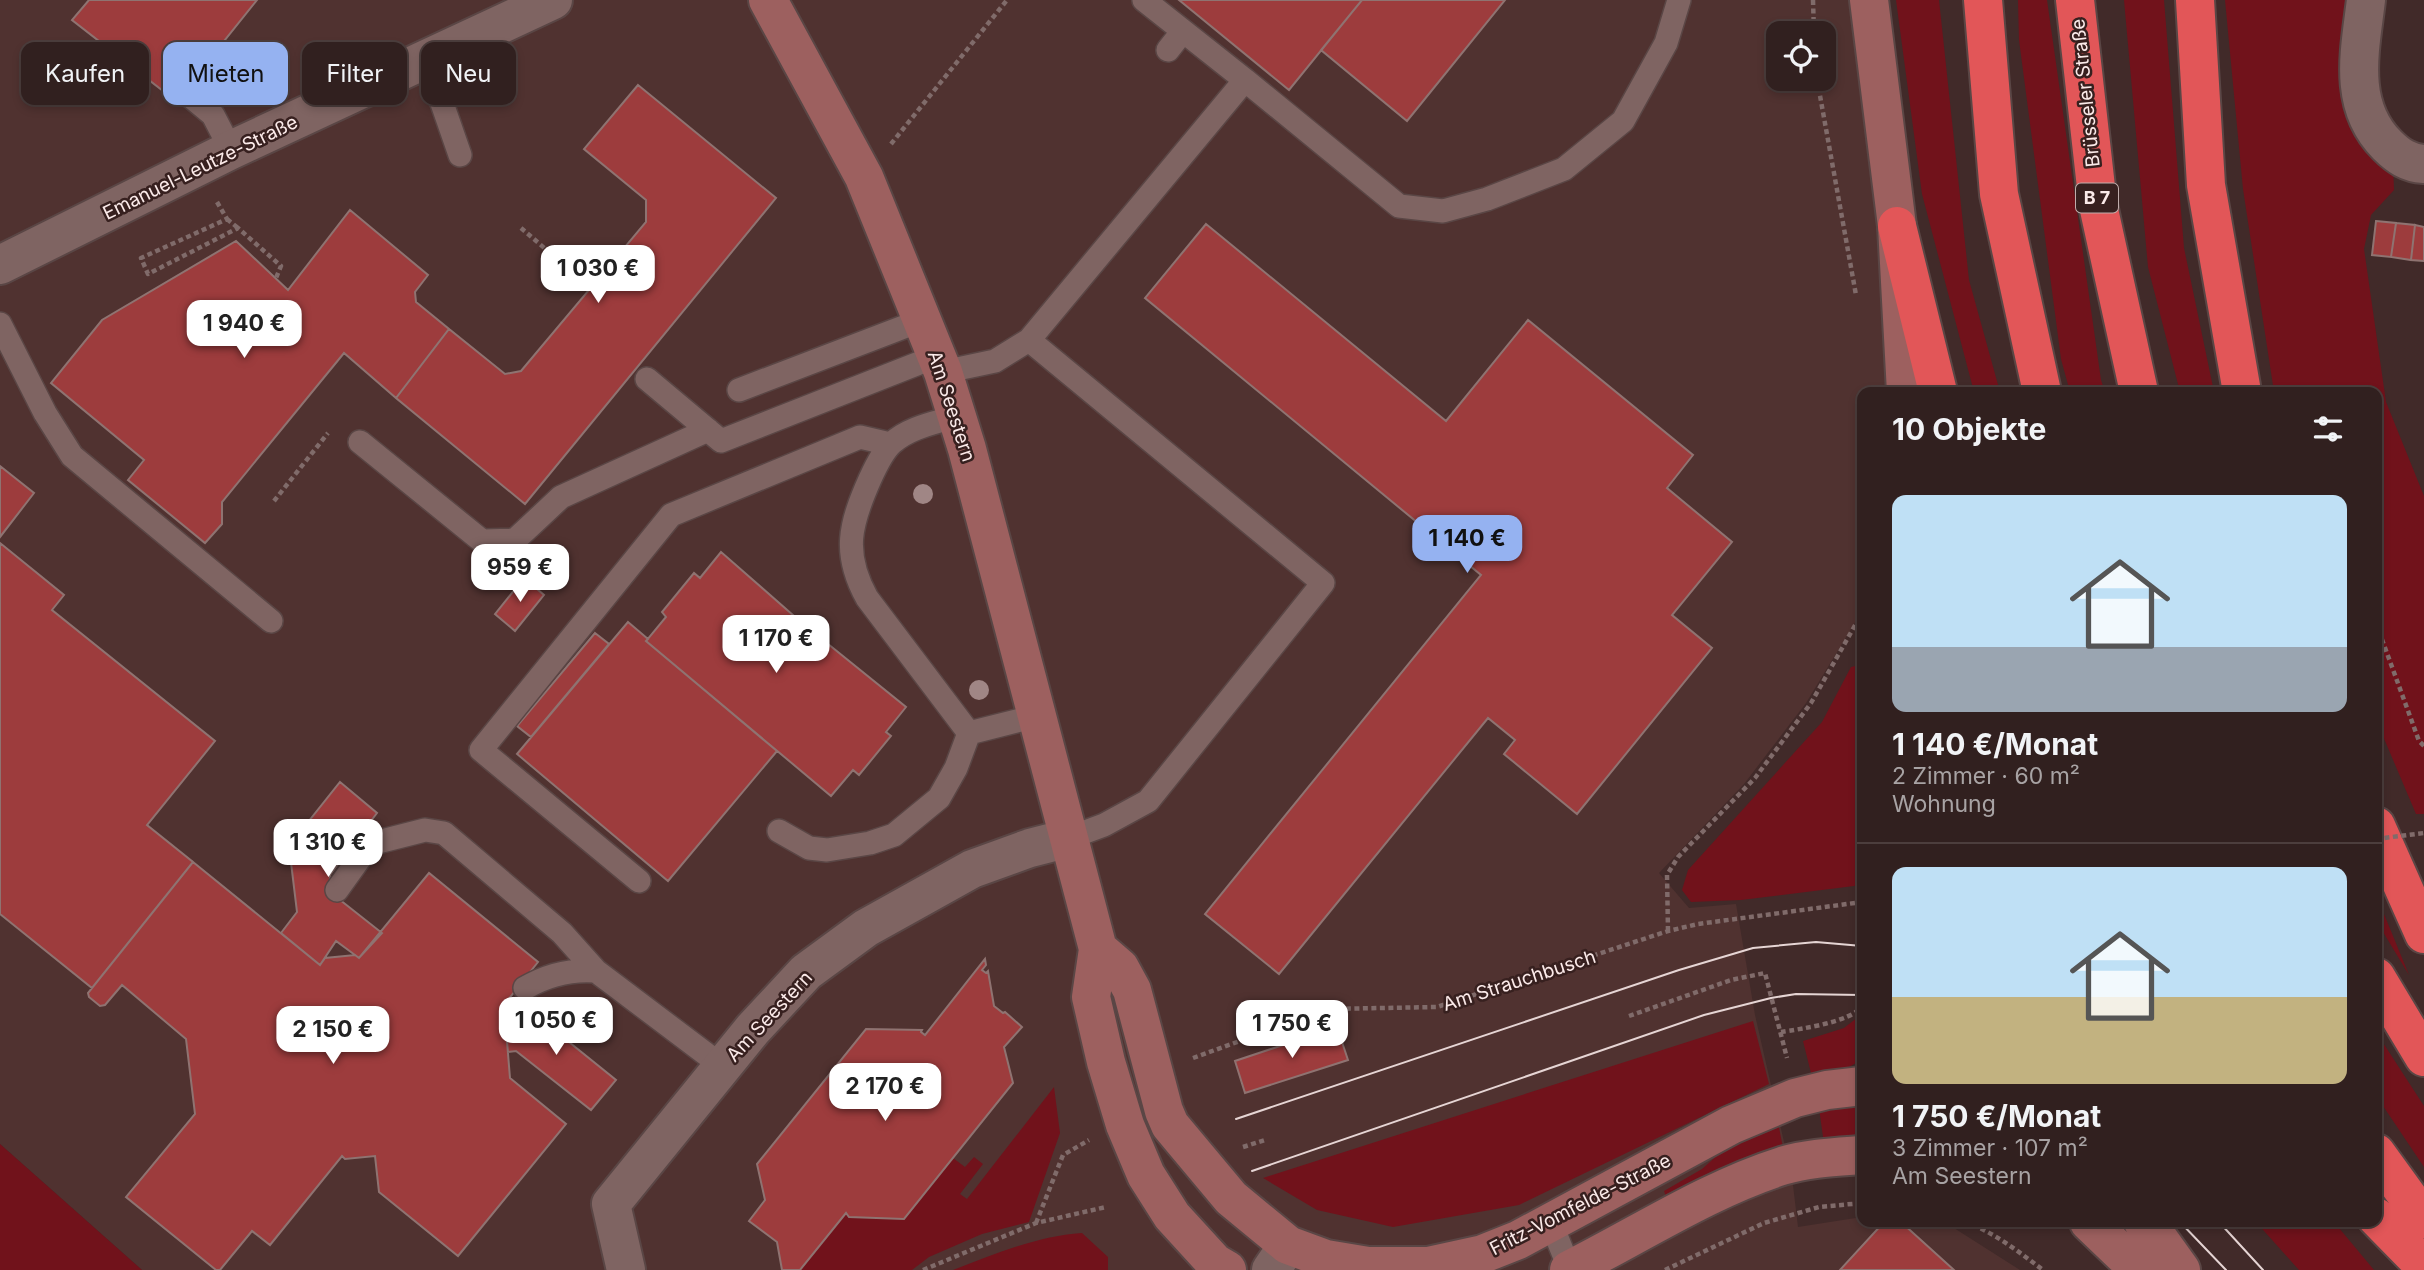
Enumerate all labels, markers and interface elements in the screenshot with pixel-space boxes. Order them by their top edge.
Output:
street label: Brüsseler Straße [2066,18,2105,168]
map controls [1766,21,1836,91]
button: locate [1766,21,1836,91]
chip: Kaufen [21,42,149,105]
chip: Mieten [163,42,288,105]
chip: Filter [302,42,407,105]
chip: Neu [421,42,516,105]
street label: Emanuel-Leutze-Straße [99,110,301,225]
road number: B 7 [2076,183,2118,212]
pin: 1 030 € [533,246,663,305]
text: 1 030 € [557,254,639,282]
pin: 1 940 € [179,300,309,360]
text: 1 940 € [203,309,285,337]
street label: Am Seestern [923,348,980,465]
icon: filters [2309,410,2347,448]
text: 10 Objekte [1892,411,2046,447]
pin: 1 140 € [1402,516,1532,575]
text: 1 140 € [1428,524,1506,552]
icon: home [2057,541,2183,667]
pin: 959 € [471,544,569,604]
text: 959 € [487,553,553,581]
pin: 1 170 € [711,616,841,675]
text: 1 170 € [739,624,814,652]
text: 1 140 €/Monat [1892,726,2098,762]
text: 2 Zimmer · 60 m² [1892,762,2080,790]
text: Wohnung [1892,790,1996,818]
pin: 1 310 € [263,820,393,879]
text: 1 310 € [290,828,366,856]
icon: home [2057,913,2183,1039]
street label: Am Strauchbusch [1440,945,1599,1016]
street label: Am Seestern [722,966,817,1066]
pin: 1 050 € [491,998,621,1057]
pin: 1 750 € [1227,1000,1357,1060]
pin: 2 150 € [268,1006,398,1066]
text: 1 050 € [515,1006,597,1034]
text: 1 750 € [1252,1009,1332,1037]
text: 2 150 € [292,1015,374,1043]
pin: 2 170 € [820,1064,950,1123]
text: 2 170 € [845,1072,925,1100]
text: 1 750 €/Monat [1892,1098,2101,1134]
text: 3 Zimmer · 107 m² [1892,1134,2088,1162]
street label: Fritz-Vomfelde-Straße [1486,1149,1675,1260]
text: Am Seestern [1892,1162,2032,1190]

